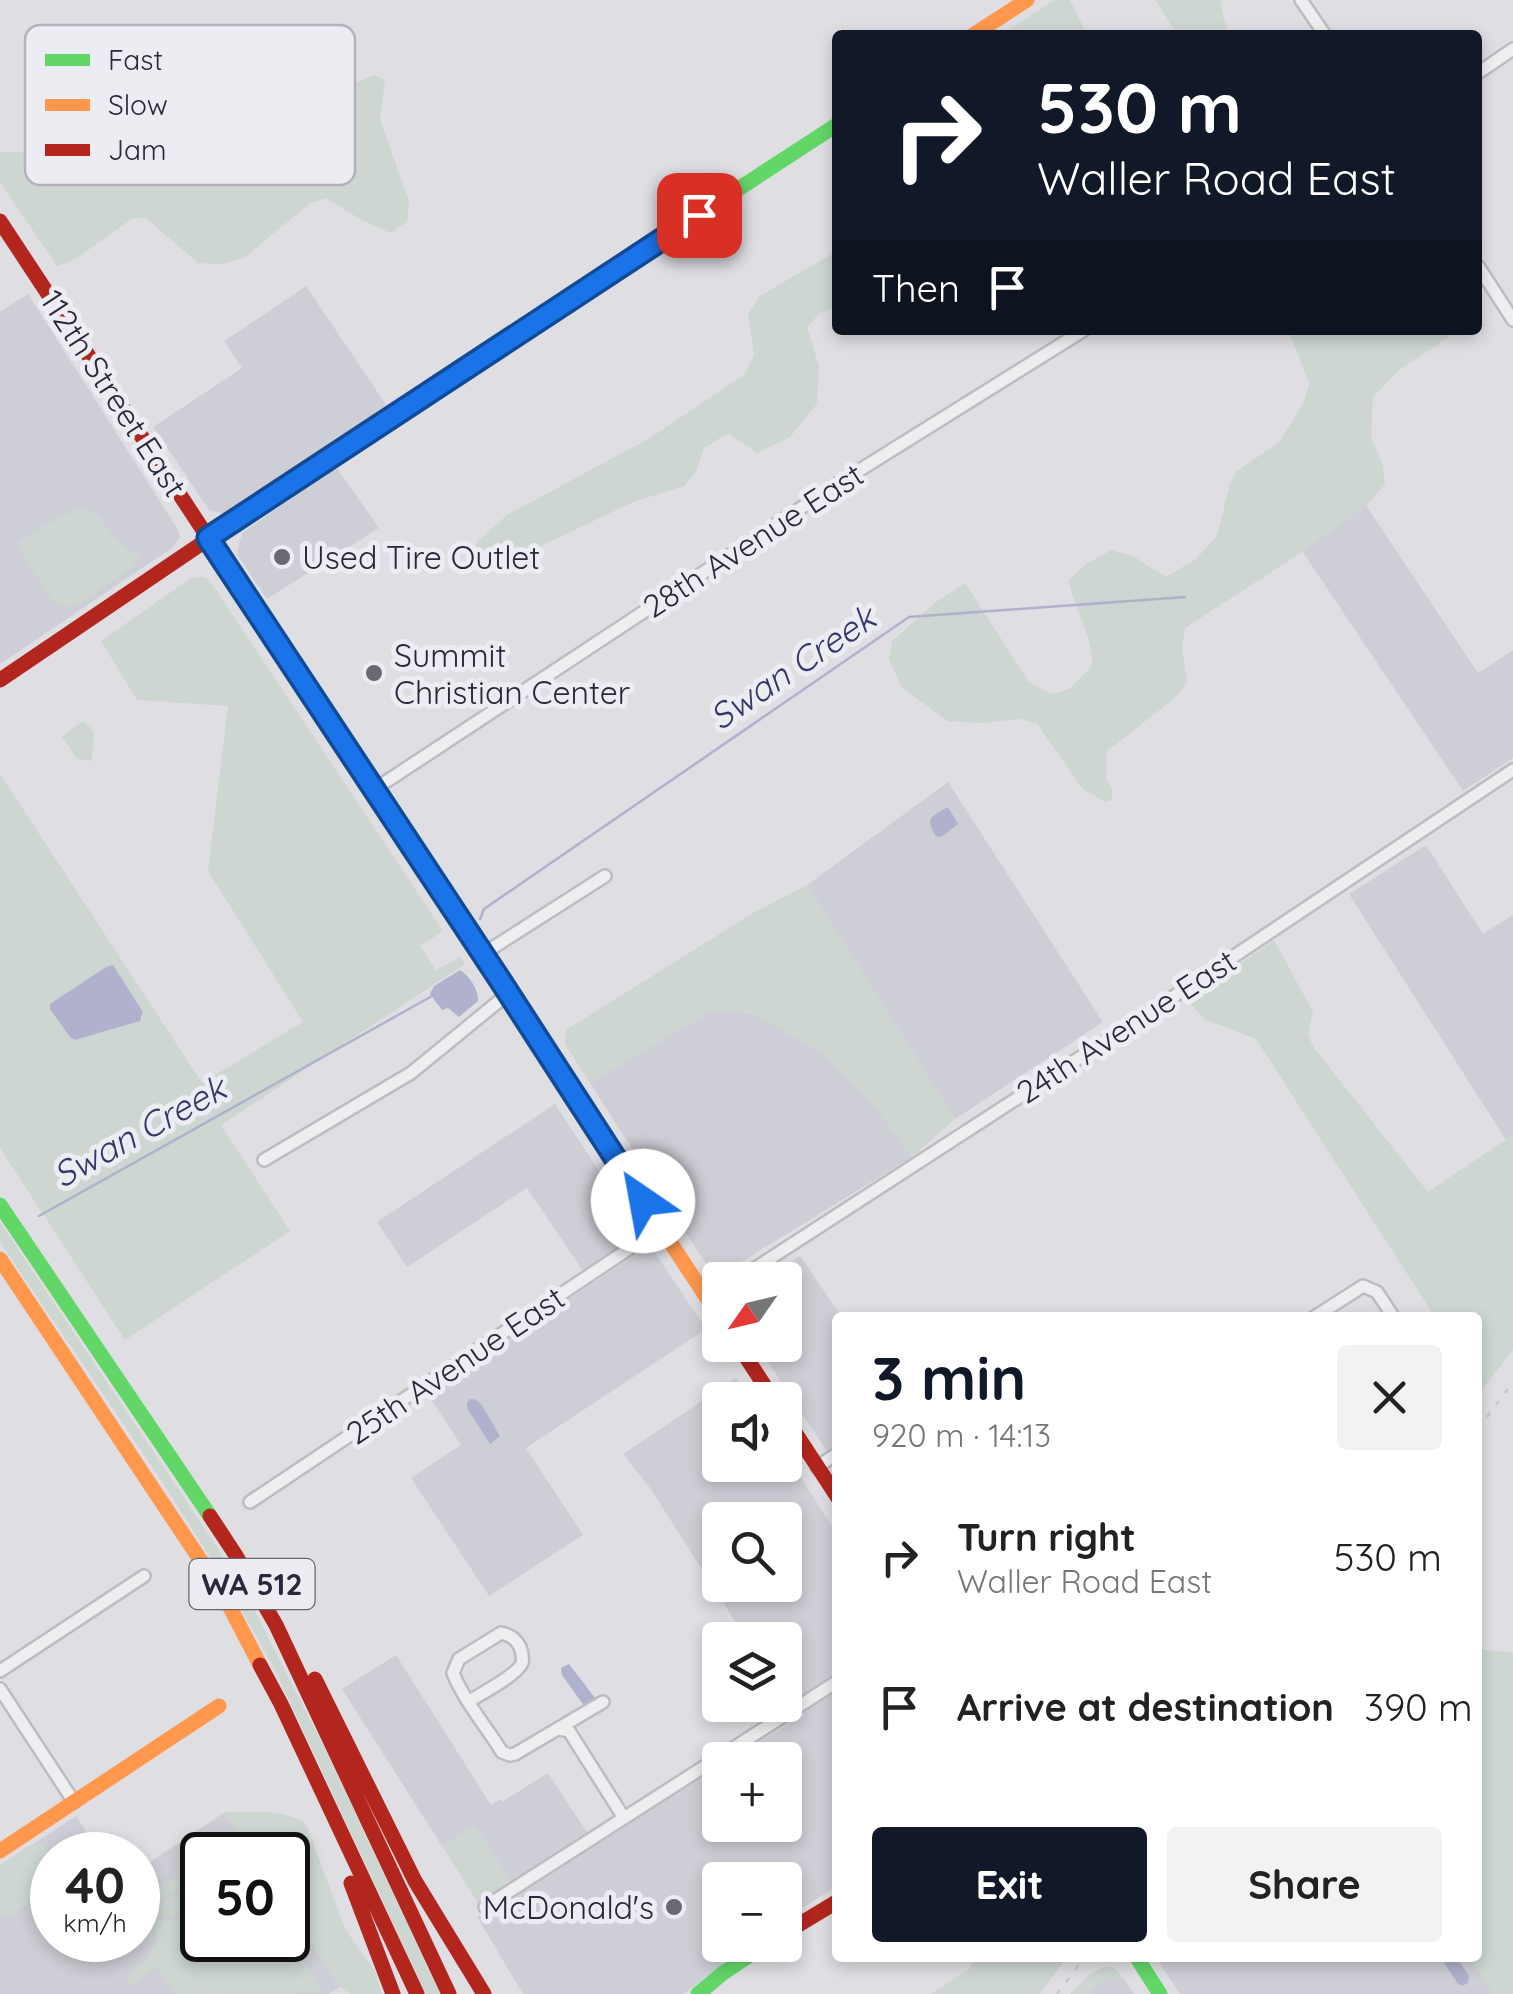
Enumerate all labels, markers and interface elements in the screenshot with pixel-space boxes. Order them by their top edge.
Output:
legend [25,25,355,185]
text: Fast [108,42,163,77]
text: 530 m [1037,63,1242,151]
icon: right [872,70,1002,200]
text: Slow [108,87,168,122]
text: Jam [108,132,167,167]
text: Waller Road East [1037,150,1396,206]
pin [657,173,742,258]
icon: arrive [672,188,727,243]
icon: arrive [980,260,1035,315]
text: Then [872,264,960,312]
street label: 112th Street East [32,282,196,504]
street label: 28th Avenue East [635,454,871,626]
place label: Used Tire Outlet [302,537,540,577]
marker: Used Tire Outlet [271,546,293,568]
water label: Swan Creek [701,594,886,739]
place label: Summit Christian Center [394,635,630,712]
marker: Summit Christian Center [363,662,385,684]
street label: 24th Avenue East [1009,940,1243,1112]
water label: Swan Creek [45,1064,236,1197]
position arrow [591,1149,695,1253]
north arrow [702,1262,802,1362]
map controls [702,1262,802,1962]
street label: 25th Avenue East [338,1277,572,1453]
text: 3 min [872,1340,1026,1415]
button: close [1337,1345,1442,1450]
button: sound [702,1382,802,1482]
text: 920 m · 14:13 [872,1415,1051,1455]
button: search [702,1502,802,1602]
text: Turn right [957,1513,1136,1561]
icon: right [872,1530,927,1585]
text: 530 m [1334,1533,1442,1581]
road number: WA 512 [190,1559,314,1609]
text: Waller Road East [957,1561,1212,1601]
button: layers [702,1622,802,1722]
icon: arrive [872,1680,927,1735]
text: Arrive at destination [957,1683,1334,1731]
text: 390 m [1364,1683,1473,1731]
button: + [702,1742,802,1842]
button: Exit [872,1827,1147,1942]
button: Share [1167,1827,1442,1942]
speed limit sign: 50 [180,1832,310,1962]
text: 40 [65,1853,125,1916]
button: − [702,1862,802,1962]
place label: McDonald's [483,1887,654,1927]
marker: McDonald's [663,1896,685,1918]
text: km/h [63,1907,127,1938]

